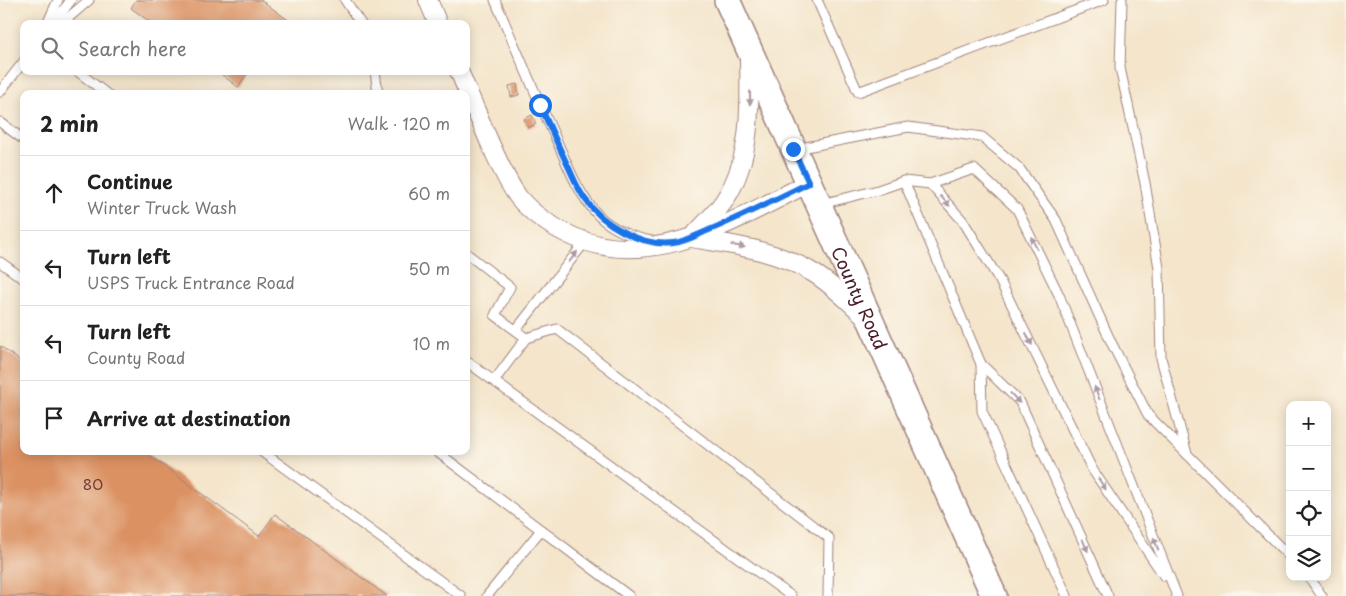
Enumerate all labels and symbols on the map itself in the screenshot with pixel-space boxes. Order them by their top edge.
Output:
one-way arrow [746,90,754,106]
route start [529,94,552,117]
route end [782,138,805,161]
one-way arrow [939,194,951,206]
one-way arrow [1030,236,1038,250]
one-way arrow [731,242,747,250]
street label: County Road [825,242,895,353]
one-way arrow [568,251,579,264]
one-way arrow [1025,332,1033,346]
one-way arrow [1093,385,1101,400]
one-way arrow [1009,392,1021,404]
house number: 80 [83,472,103,495]
one-way arrow [1097,477,1107,491]
one-way arrow [1152,537,1159,552]
one-way arrow [1081,538,1089,552]

